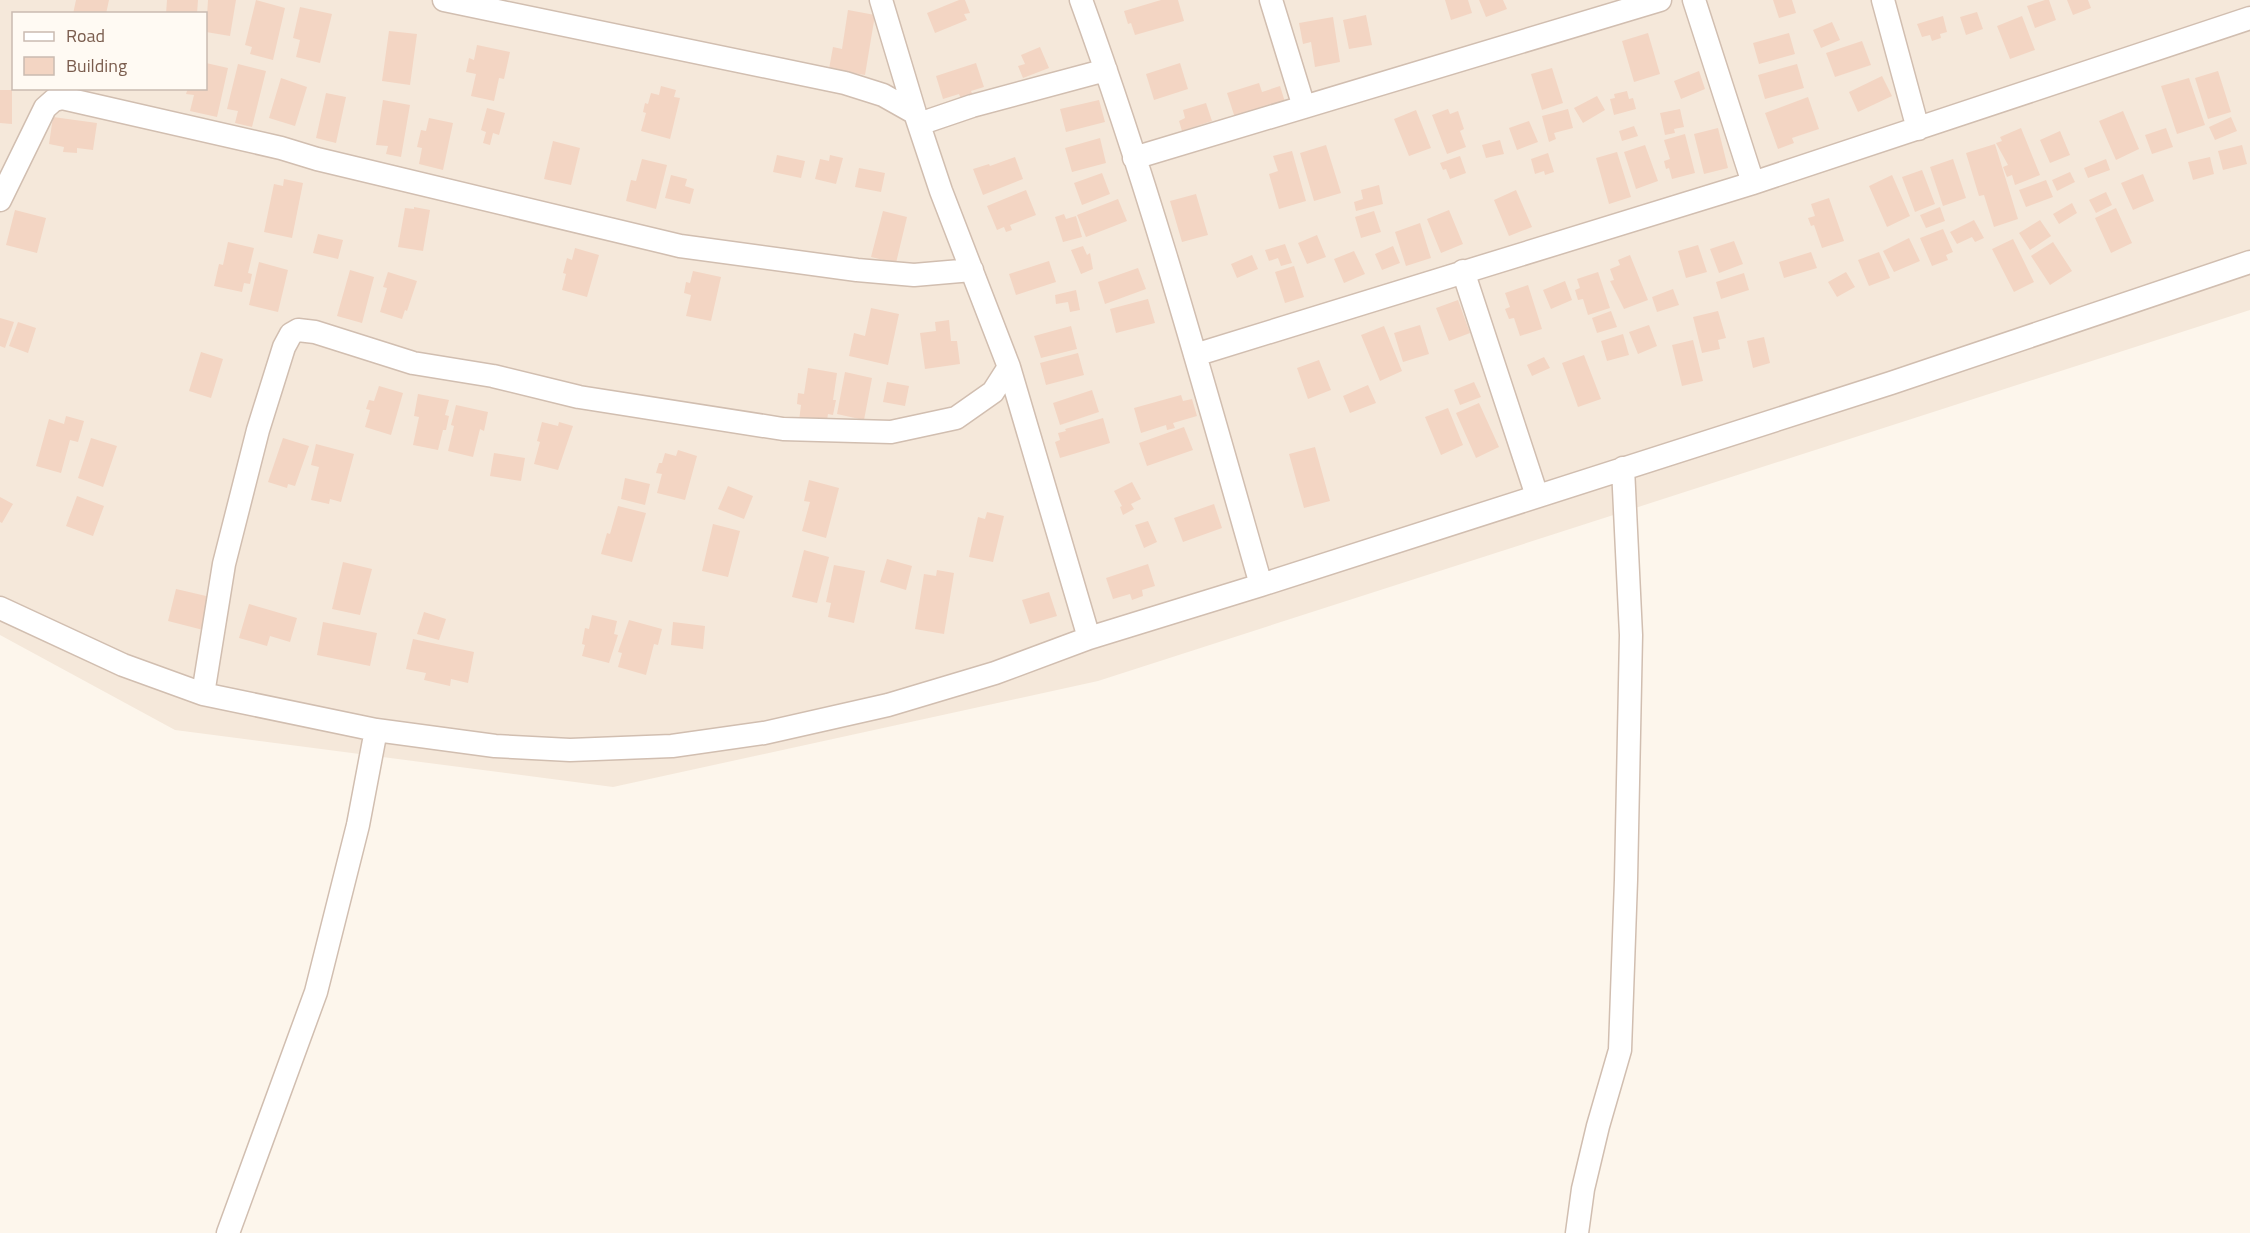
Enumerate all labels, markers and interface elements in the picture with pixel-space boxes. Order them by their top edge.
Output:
legend [12,12,207,90]
text: Road [66,22,105,49]
text: Building [66,52,127,79]

